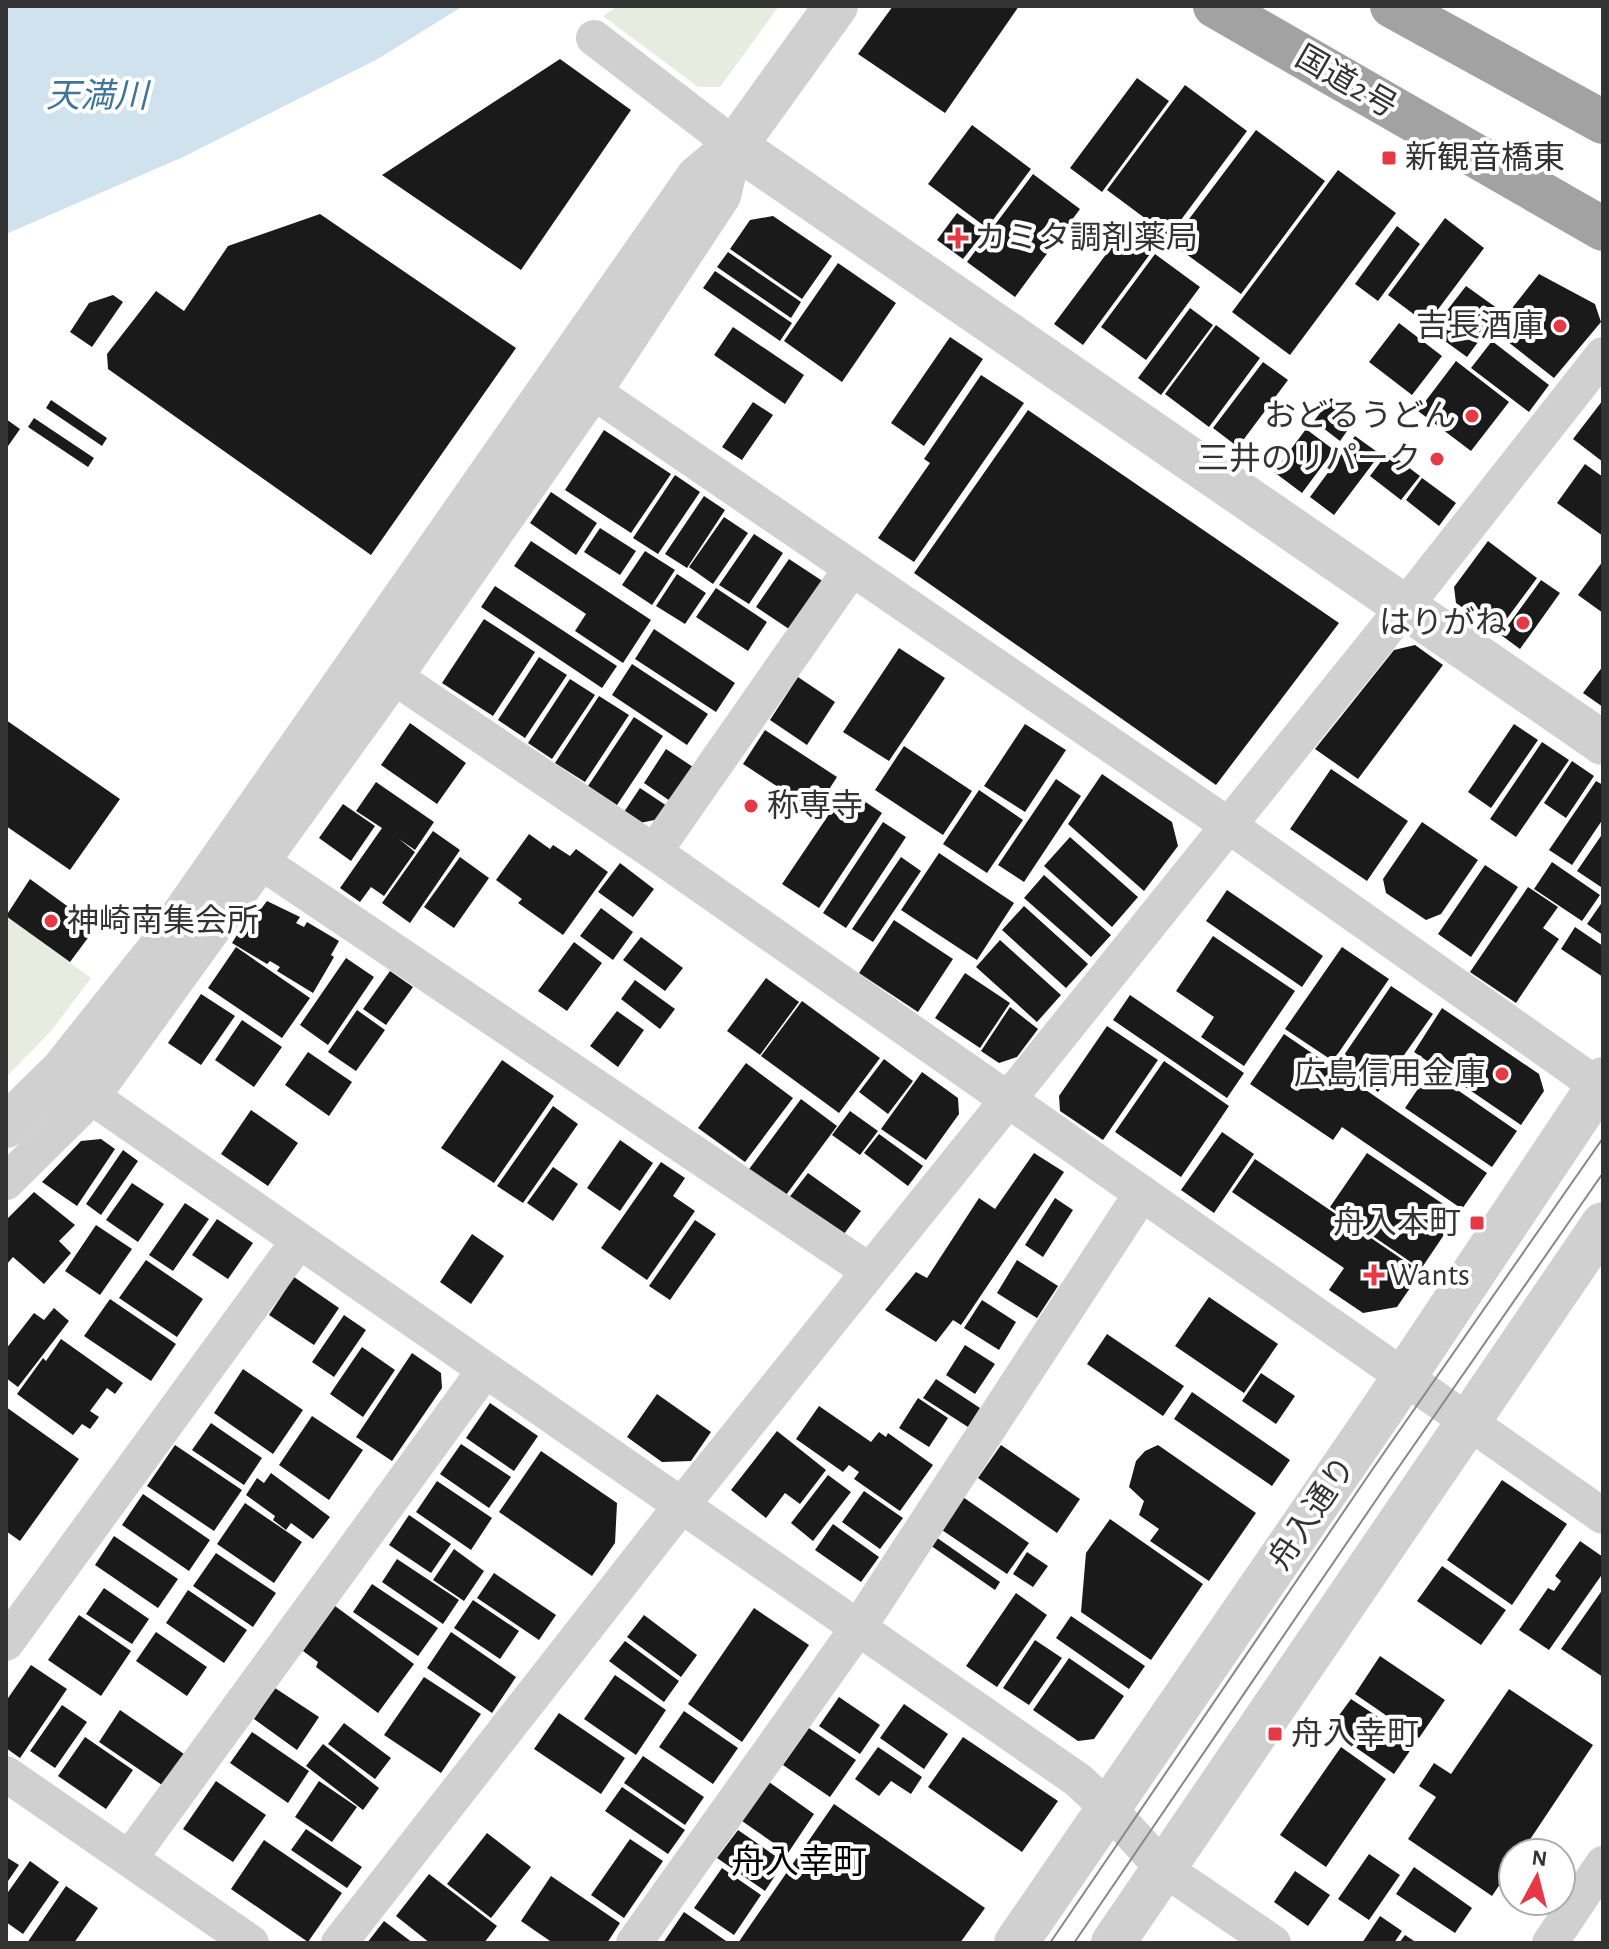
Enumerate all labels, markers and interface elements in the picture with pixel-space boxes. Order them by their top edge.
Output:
street label: 国道2号 [1290,39,1403,123]
water label: 天満川 [46,78,151,114]
place label: 新観音橋東 [1405,141,1565,174]
marker: 新観音橋東 [1380,149,1398,167]
place label: カミタ調剤薬局 [974,220,1198,254]
marker: カミタ調剤薬局 [949,229,967,247]
place label: 吉長酒庫 [1416,309,1544,342]
marker: 吉長酒庫 [1551,317,1569,335]
place label: おどるうどん [1264,399,1456,432]
marker: おどるうどん [1463,407,1481,425]
place label: 三井のリパーク [1197,442,1421,475]
marker: 三井のリパーク [1428,450,1446,468]
place label: はりがね [1379,606,1507,639]
marker: はりがね [1514,614,1532,632]
place label: 称専寺 [767,789,863,822]
marker: 称専寺 [742,797,760,815]
place label: 神崎南集会所 [67,903,259,937]
marker: 神崎南集会所 [42,912,60,930]
place label: 広島信用金庫 [1294,1057,1486,1090]
marker: 広島信用金庫 [1493,1065,1511,1083]
place label: 舟入本町 [1333,1206,1461,1239]
marker: 舟入本町 [1468,1214,1486,1232]
place label: Wants [1390,1259,1470,1291]
marker: Wants [1365,1266,1383,1284]
street label: 舟入通り [1262,1450,1361,1575]
place label: 舟入幸町 [1291,1717,1419,1750]
marker: 舟入幸町 [1266,1725,1284,1743]
north arrow [1497,1837,1577,1917]
district label: 舟入幸町 [731,1844,867,1880]
text: N [1530,1846,1548,1870]

